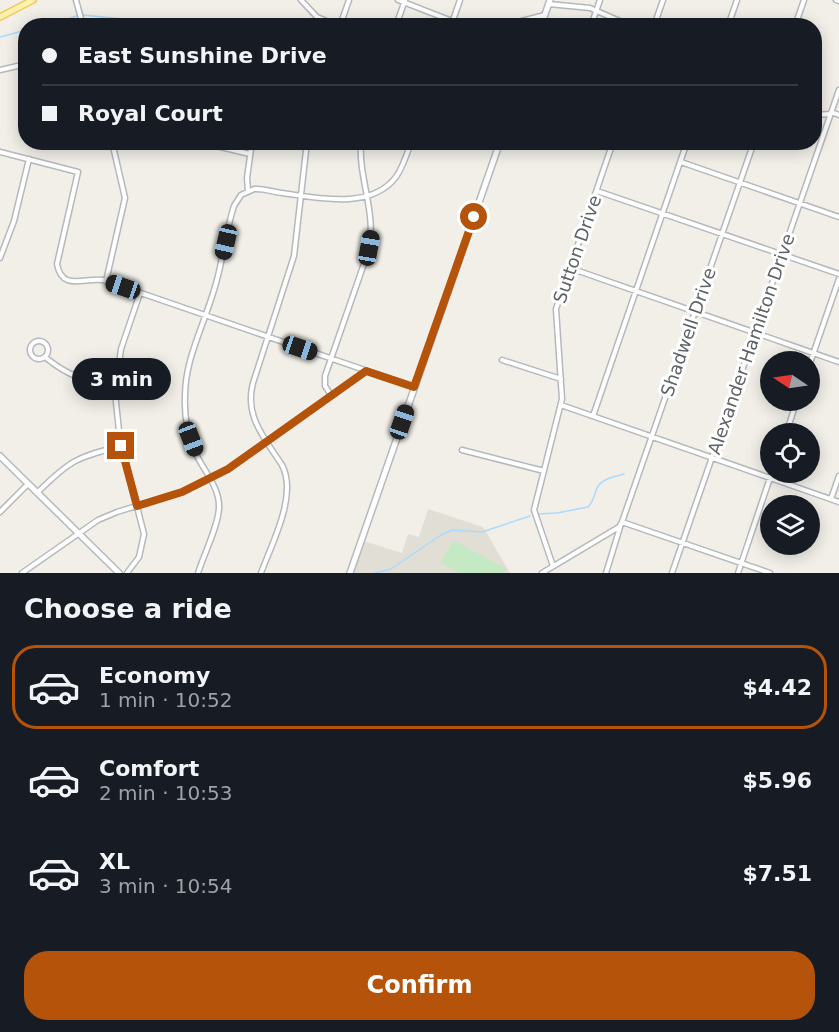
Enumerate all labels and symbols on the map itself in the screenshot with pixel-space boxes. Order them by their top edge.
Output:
street label: Sutton Drive [549,192,605,306]
route start [460,203,487,230]
car [213,222,239,262]
car [357,229,381,267]
street label: Alexander Hamilton Drive [703,231,799,457]
street label: Shadwell Drive [656,265,720,399]
car [103,273,143,301]
car [280,334,320,362]
north arrow [760,351,820,411]
callout: 3 min [72,359,170,401]
car [388,402,416,442]
car [176,419,206,459]
route end [107,432,134,459]

